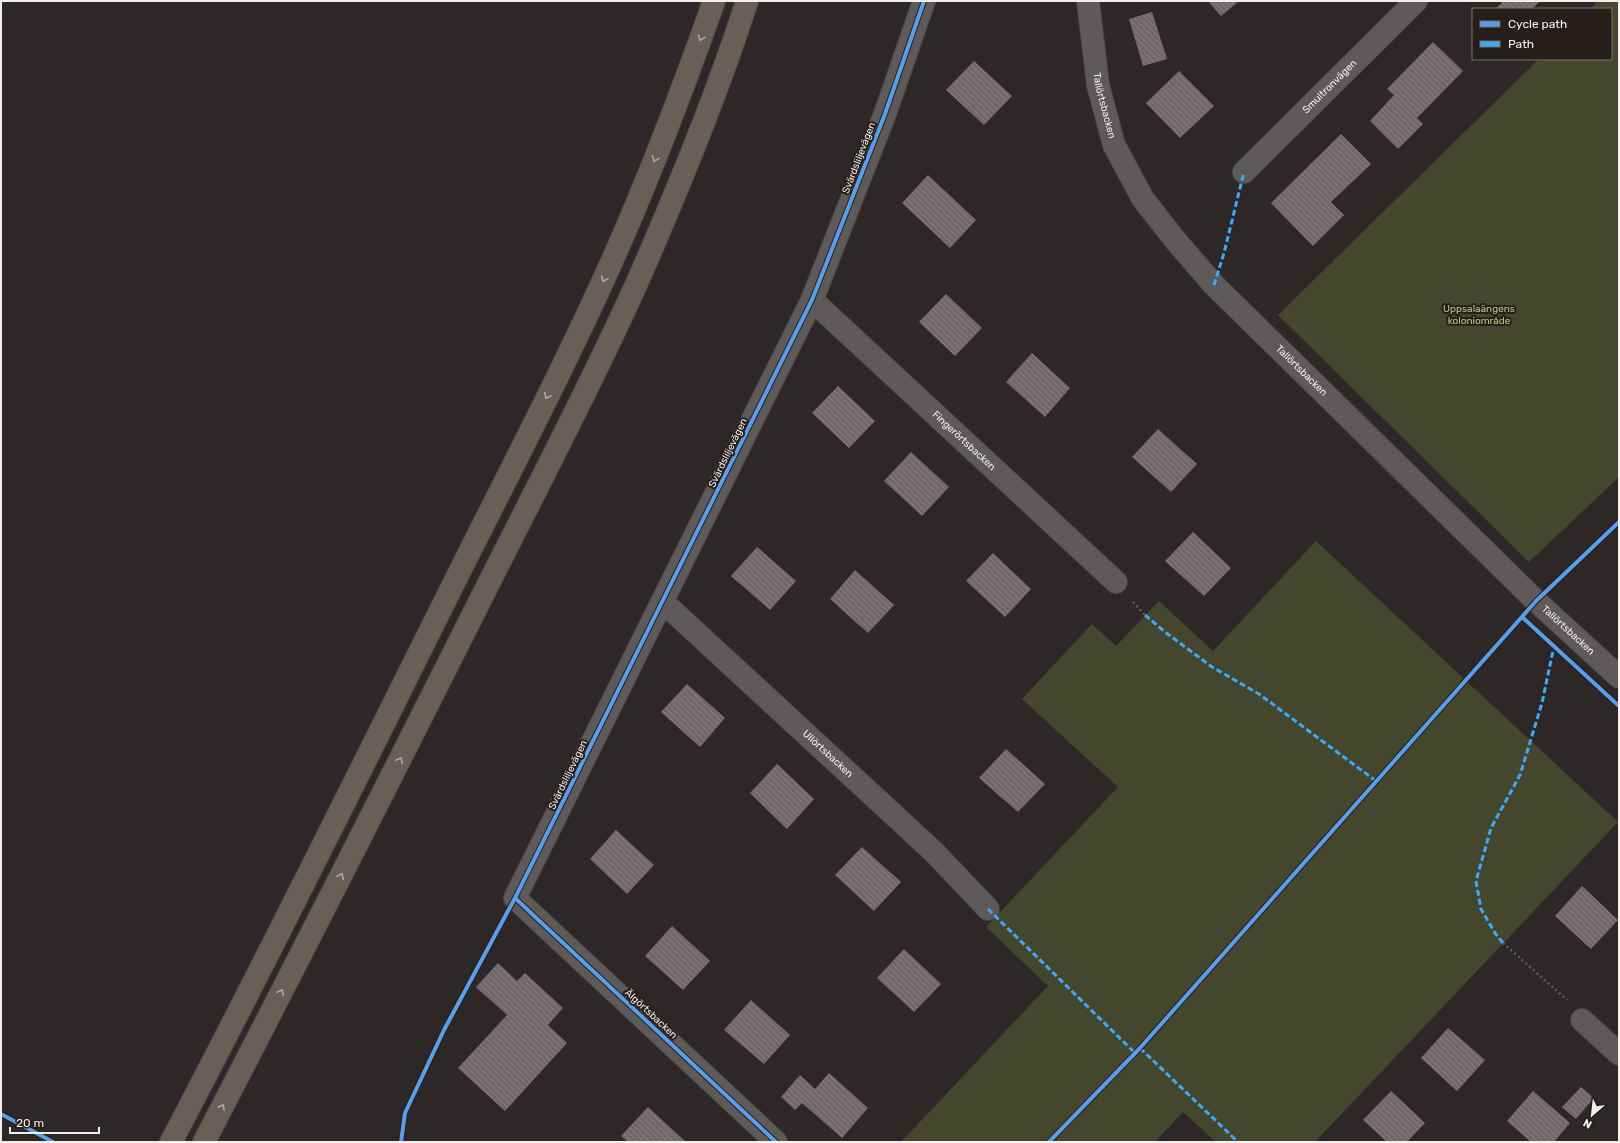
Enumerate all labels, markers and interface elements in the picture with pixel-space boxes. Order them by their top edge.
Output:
legend [1472,8,1612,60]
text: Cycle path [1508,17,1567,31]
one-way arrow [697,34,706,41]
text: Path [1508,37,1534,51]
street label: Smultronvägen [1300,57,1359,116]
street label: Tallörtsbacken [1091,72,1118,140]
street label: Svärdsliljevägen [840,121,878,195]
one-way arrow [652,155,660,163]
one-way arrow [601,274,609,282]
park label: Uppsalaängens koloniområde [1443,303,1515,327]
street label: Tallörtsbacken [1273,343,1330,399]
one-way arrow [544,392,552,399]
street label: Fingerörtsbacken [930,409,998,473]
street label: Svärdsliljevägen [706,416,750,490]
street label: Tallörtsbacken [1539,603,1597,657]
street label: Ullörtsbacken [800,728,855,780]
street label: Svärdsliljevägen [546,738,590,812]
one-way arrow [395,757,403,765]
one-way arrow [336,873,343,880]
street label: Älgörtsbacken [622,987,680,1041]
one-way arrow [277,988,284,996]
north arrow [1572,1095,1612,1135]
one-way arrow [217,1104,225,1112]
scale bar [10,1109,99,1135]
text: 20 m [16,1116,44,1130]
text: N [1581,1116,1594,1131]

